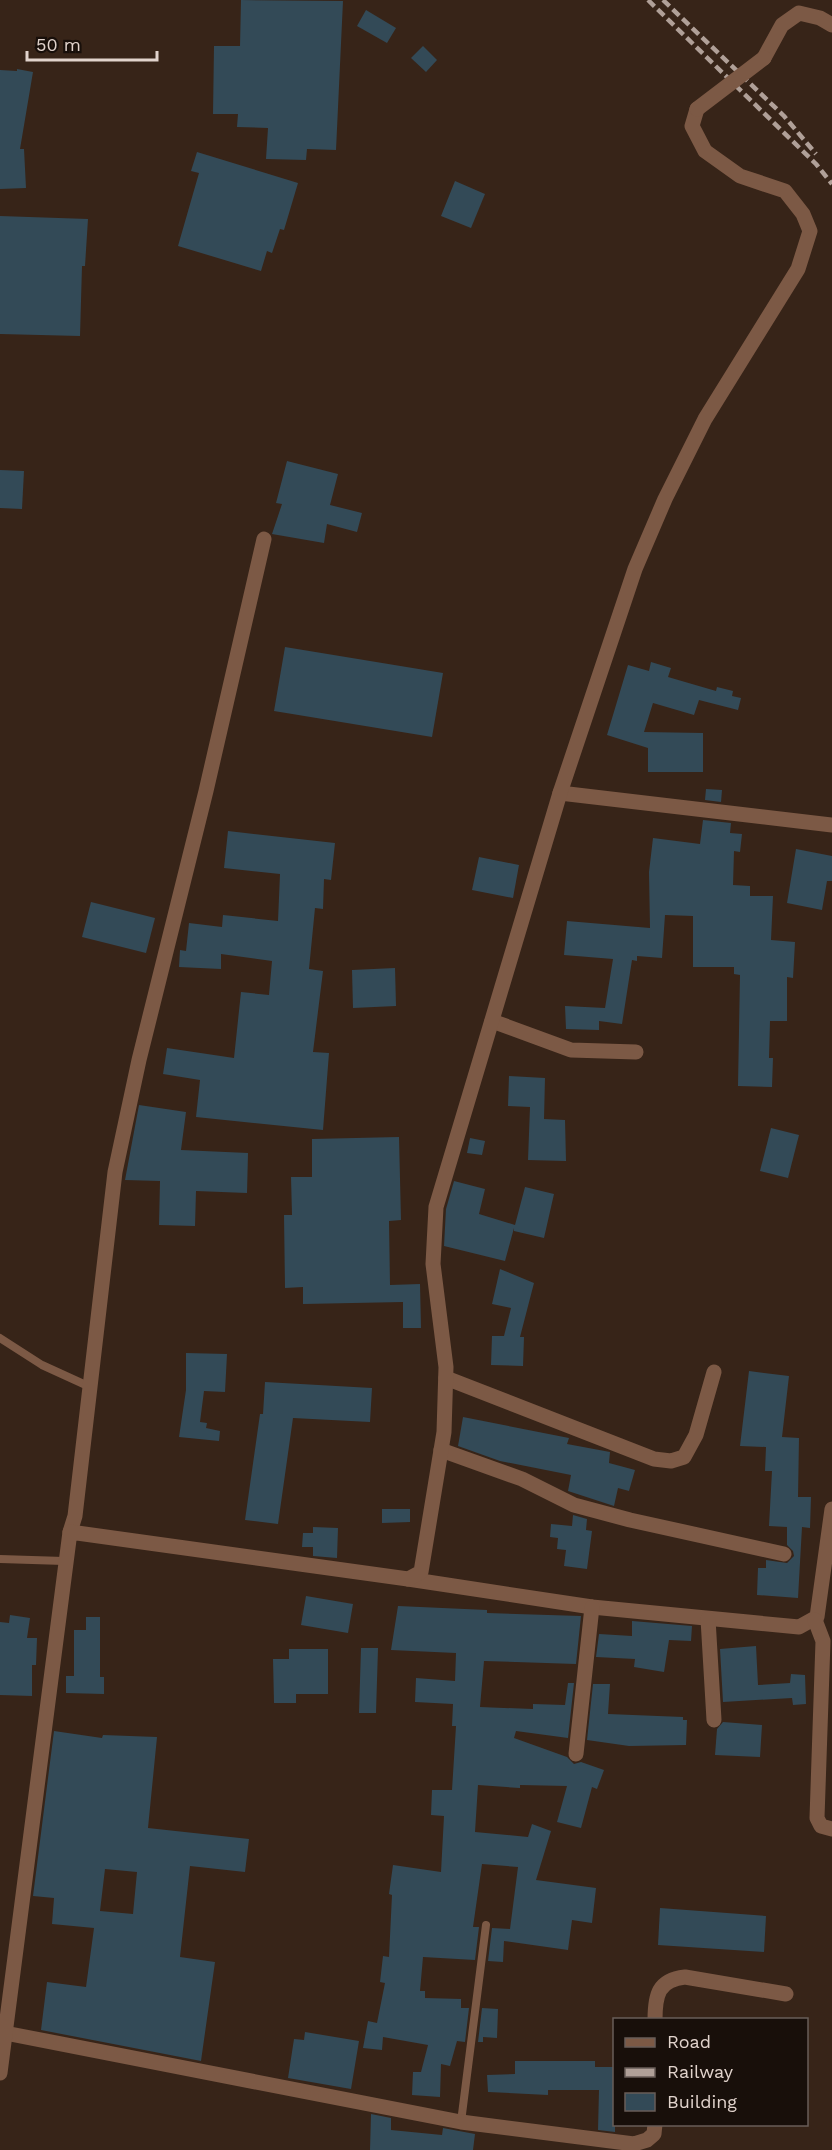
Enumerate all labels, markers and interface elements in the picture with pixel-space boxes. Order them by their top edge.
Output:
scale bar [27,24,158,62]
text: 50 m [36,34,81,55]
legend [613,2018,808,2126]
text: Road [667,2031,711,2052]
text: Railway [667,2061,734,2082]
text: Building [667,2091,737,2112]

